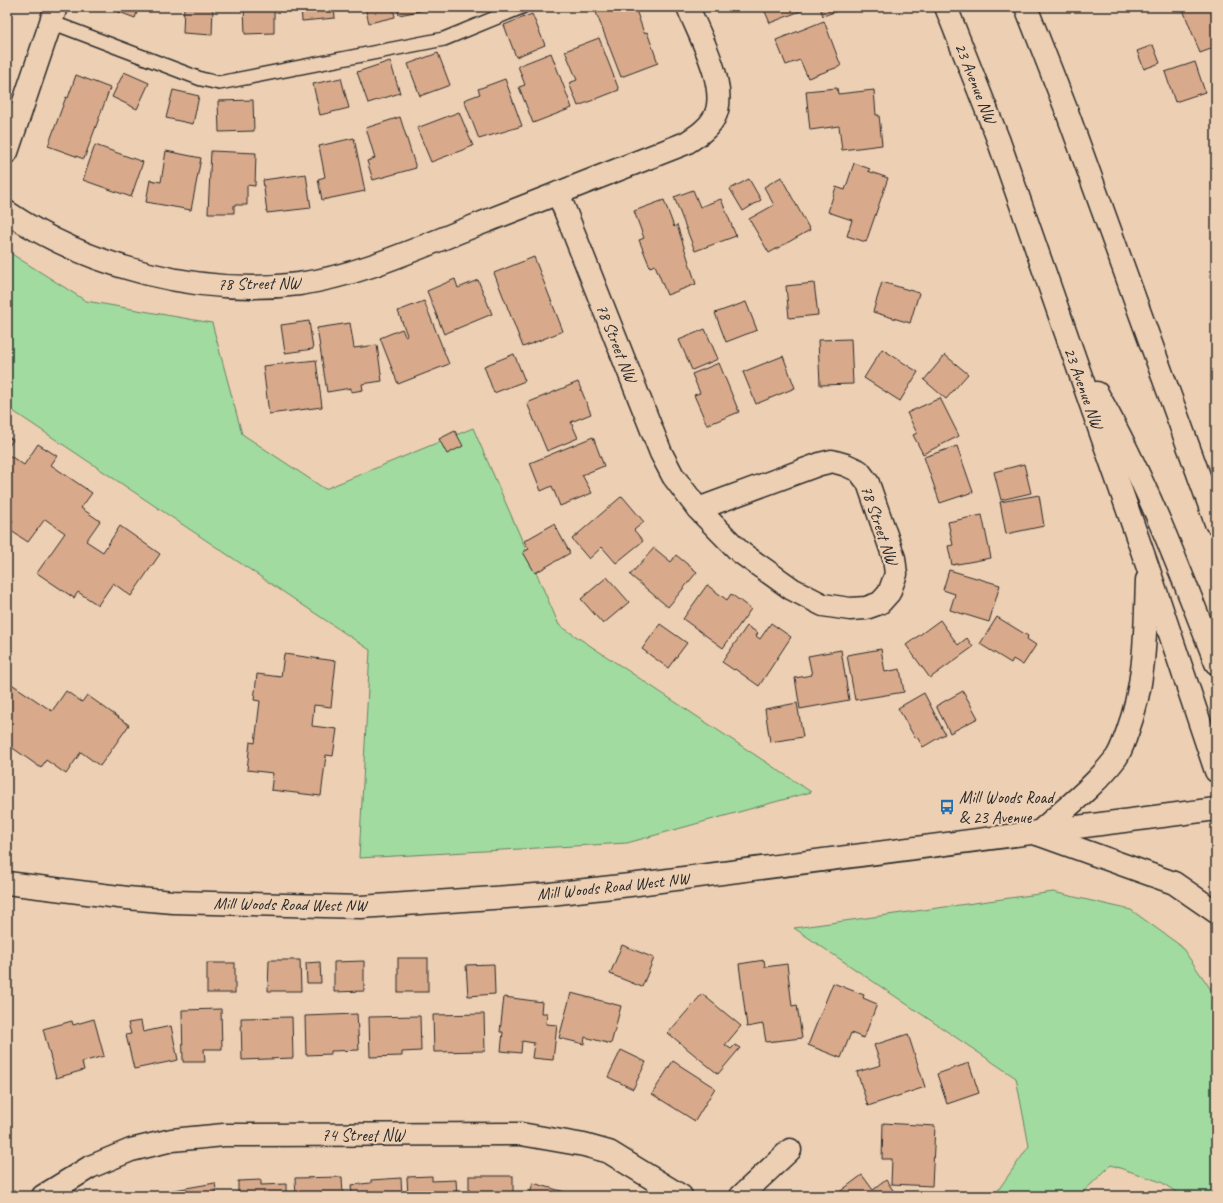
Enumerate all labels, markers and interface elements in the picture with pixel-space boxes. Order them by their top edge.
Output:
street label: 23 Avenue NW [950,40,1002,128]
street label: 78 Street NW [217,272,302,295]
street label: 78 Street NW [591,301,642,387]
street label: 23 Avenue NW [1059,345,1109,433]
street label: 78 Street NW [856,483,904,569]
place label: Mill Woods Road & 23 Avenue [959,787,1056,828]
bus stop icon: Mill Woods Road & 23 Avenue [938,798,956,816]
street label: Mill Woods Road West NW [536,868,692,905]
street label: Mill Woods Road West NW [213,893,368,916]
street label: 74 Street NW [322,1125,406,1146]

